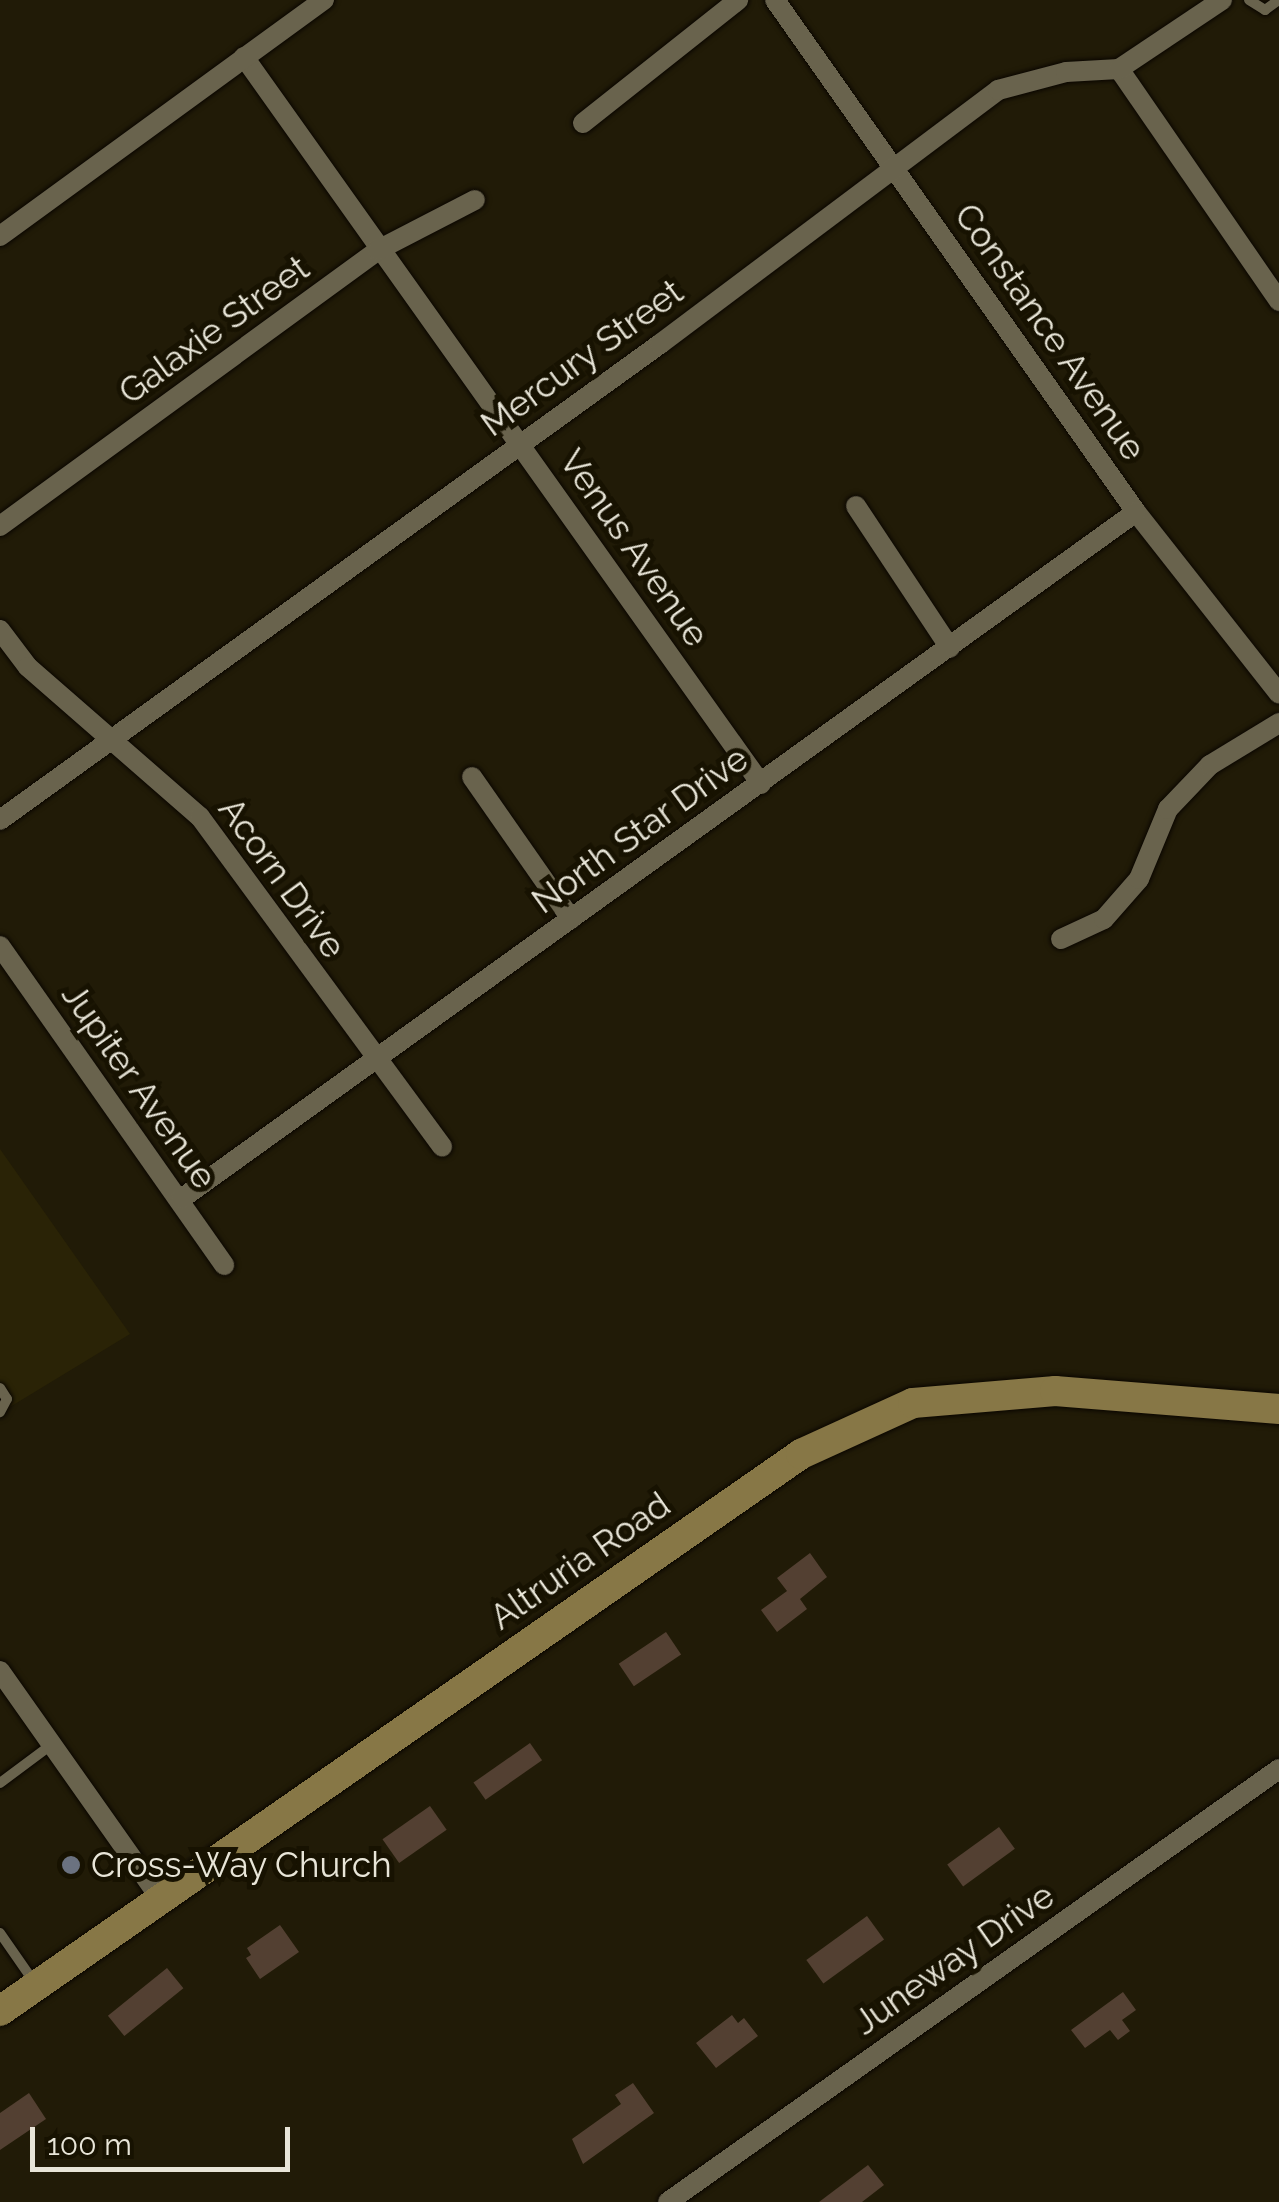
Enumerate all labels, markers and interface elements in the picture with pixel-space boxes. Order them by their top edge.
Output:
street label: Constance Avenue [945,195,1155,469]
street label: Galaxie Street [111,247,317,413]
street label: Mercury Street [473,271,691,445]
street label: Venus Avenue [550,441,718,655]
street label: North Star Drive [524,737,756,923]
street label: Acorn Drive [210,790,354,966]
street label: Jupiter Avenue [52,975,226,1197]
street label: Altruria Road [482,1484,678,1638]
place label: Cross-Way Church [91,1844,393,1886]
marker: Cross-Way Church [60,1854,82,1876]
street label: Juneway Drive [845,1874,1063,2044]
scale bar [35,2107,295,2169]
text: 100 m [47,2127,132,2162]

